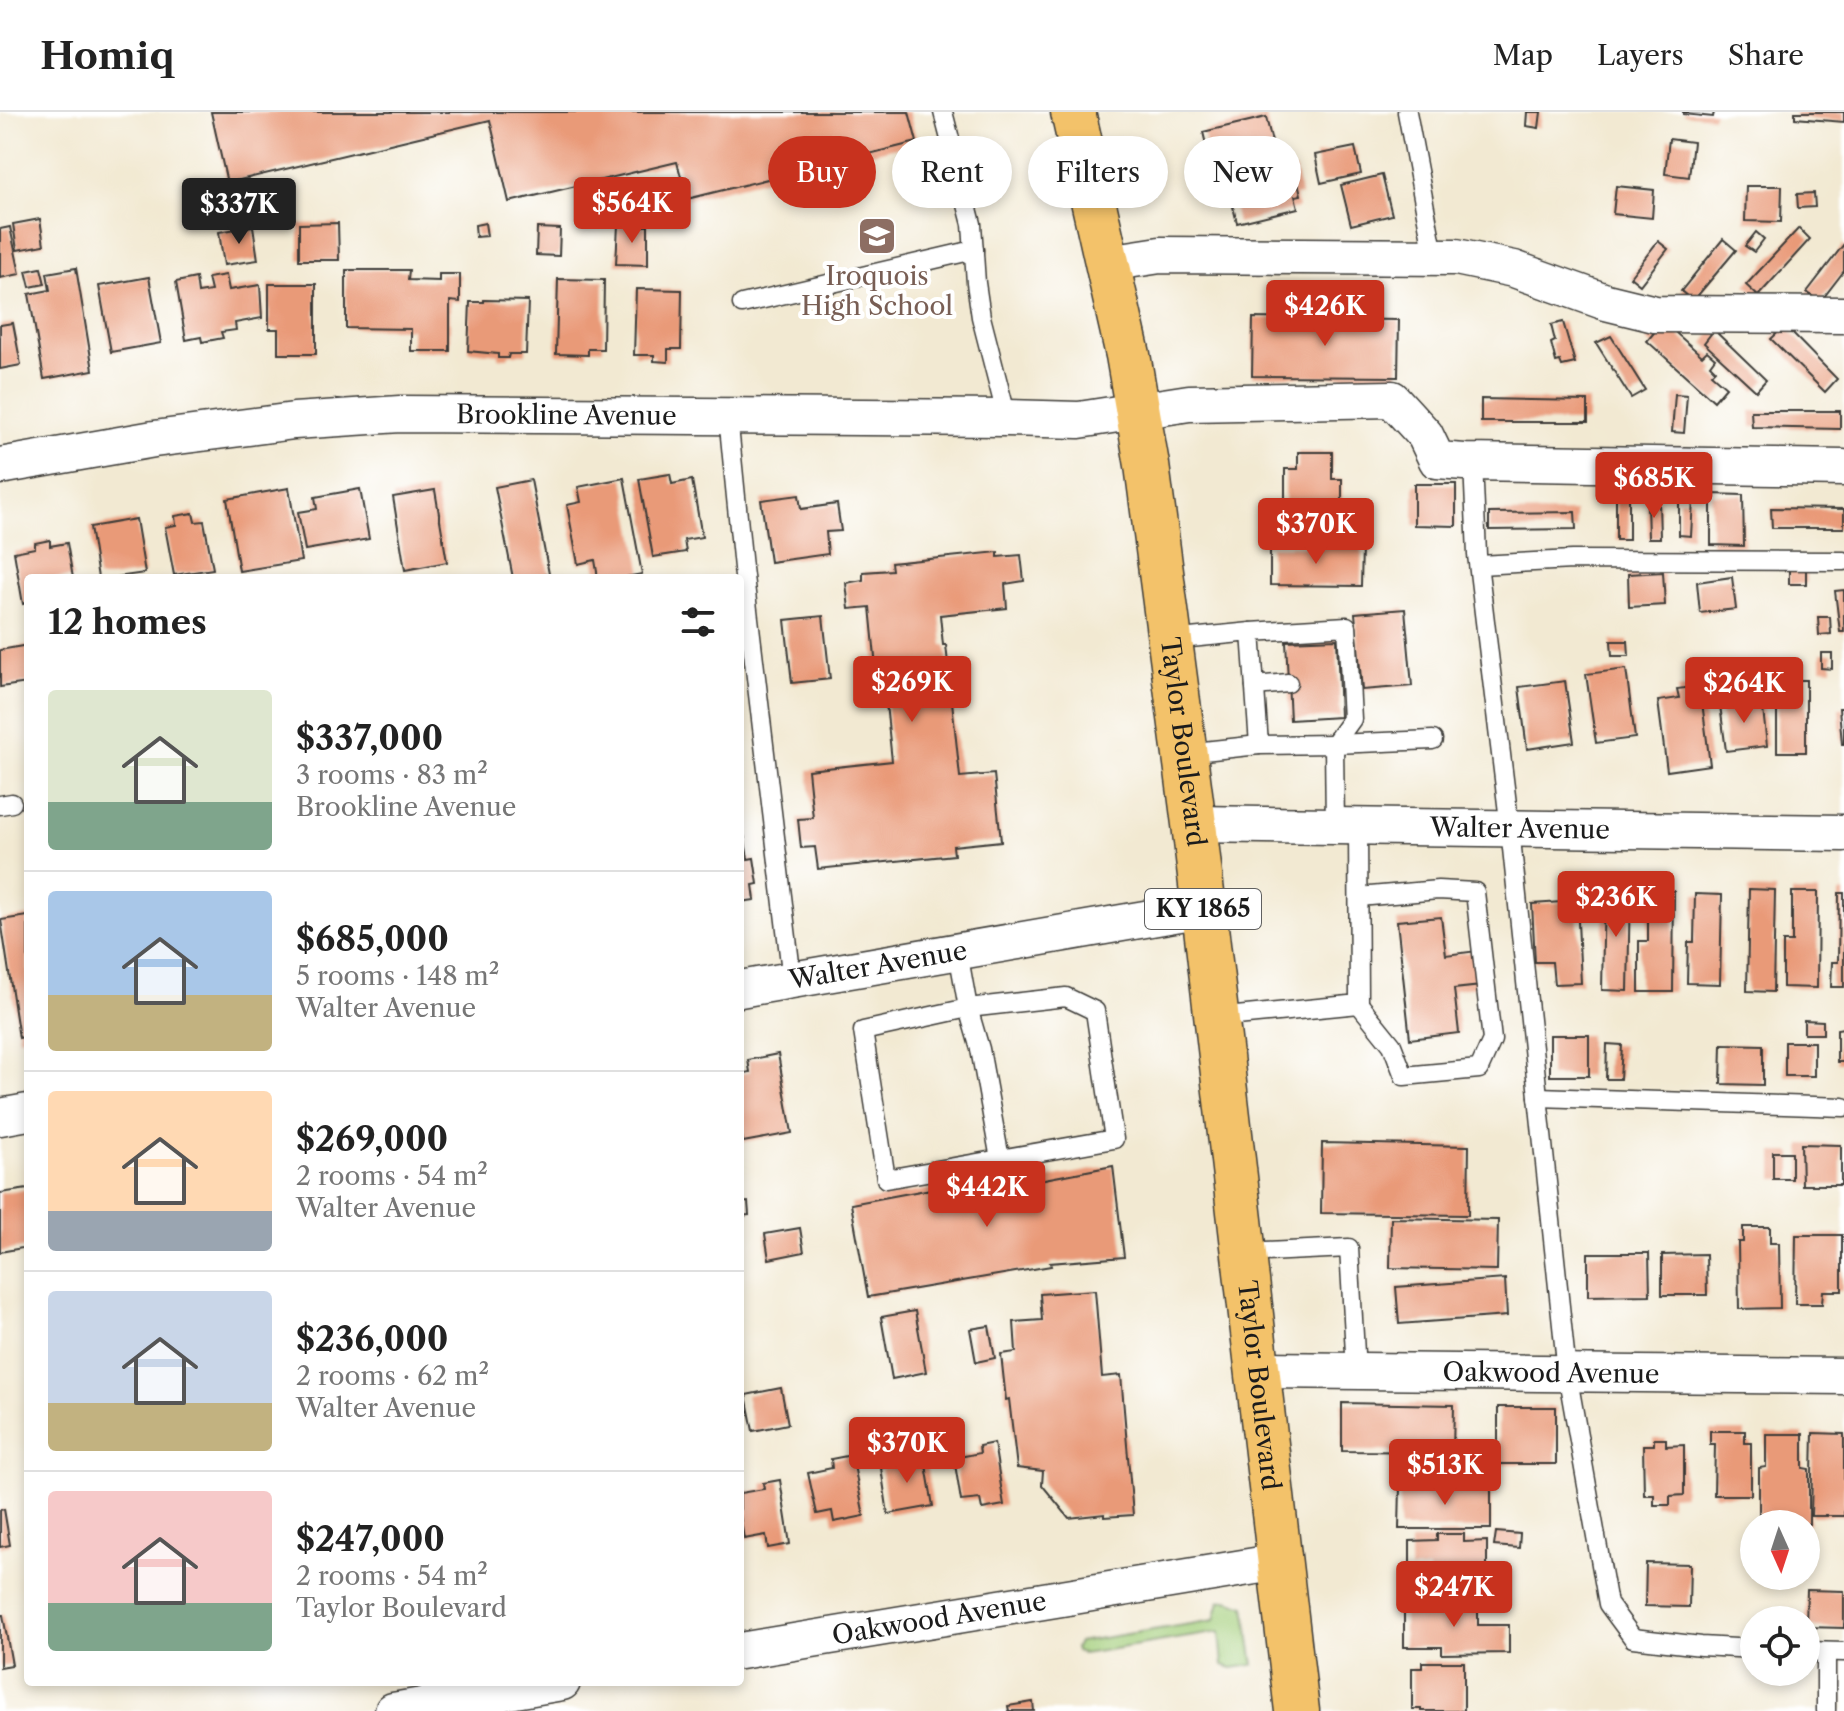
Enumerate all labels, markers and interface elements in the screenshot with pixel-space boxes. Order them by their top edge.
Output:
text: Homiq [40,32,174,79]
text: Map [1493,38,1553,72]
text: Layers [1597,38,1684,72]
text: Share [1728,38,1804,72]
chip: Buy [768,136,876,208]
chip: Rent [892,136,1012,208]
chip: Filters [1028,136,1168,208]
chip: New [1184,136,1301,208]
pin: $564K [576,177,688,245]
pin: $337K [183,178,295,246]
text: $564K [592,187,672,219]
text: $337K [200,188,278,220]
school or university icon: Iroquois High School [856,215,898,257]
place label: Iroquois High School [801,260,953,322]
pin: $426K [1269,280,1381,348]
text: $426K [1284,290,1366,322]
street label: Brookline Avenue [456,398,677,432]
pin: $685K [1598,452,1710,520]
text: $685K [1613,462,1695,494]
pin: $370K [1260,498,1372,566]
text: $370K [1276,508,1356,540]
icon: filters [676,600,720,644]
text: 12 homes [48,601,207,643]
street label: Taylor Boulevard [1154,635,1213,849]
pin: $269K [856,656,968,724]
pin: $264K [1688,657,1800,725]
text: $269K [871,666,953,698]
text: $264K [1703,667,1785,699]
text: $337,000 [296,717,443,759]
icon: home [112,722,208,818]
text: 3 rooms · 83 m² [296,759,488,791]
text: Brookline Avenue [296,791,516,823]
street label: Walter Avenue [1429,811,1610,846]
pin: $236K [1560,871,1672,939]
text: $236K [1576,881,1656,913]
road number: KY 1865 [1145,889,1261,929]
text: $685,000 [296,918,449,960]
icon: home [112,923,208,1019]
street label: Walter Avenue [785,934,969,996]
text: 5 rooms · 148 m² [296,960,499,992]
text: Walter Avenue [296,992,476,1024]
text: $269,000 [296,1118,448,1160]
icon: home [112,1123,208,1219]
text: 2 rooms · 54 m² [296,1160,488,1192]
pin: $442K [931,1161,1043,1229]
text: $442K [946,1171,1028,1203]
text: Walter Avenue [296,1192,476,1224]
street label: Taylor Boulevard [1231,1279,1287,1492]
text: $236,000 [296,1318,449,1360]
icon: home [112,1323,208,1419]
street label: Oakwood Avenue [1442,1356,1660,1390]
text: 2 rooms · 62 m² [296,1360,489,1392]
text: Walter Avenue [296,1392,476,1424]
pin: $370K [851,1417,963,1485]
text: $370K [867,1427,947,1459]
pin: $513K [1389,1439,1501,1507]
text: $513K [1407,1449,1483,1481]
north arrow [1740,1510,1820,1590]
map controls [1740,1510,1820,1686]
text: $247,000 [296,1518,445,1560]
icon: home [112,1523,208,1619]
text: 2 rooms · 54 m² [296,1560,488,1592]
pin: $247K [1398,1561,1510,1629]
text: $247K [1414,1571,1494,1603]
street label: Oakwood Avenue [830,1585,1049,1652]
text: Taylor Boulevard [296,1592,507,1624]
button: locate [1740,1606,1820,1686]

